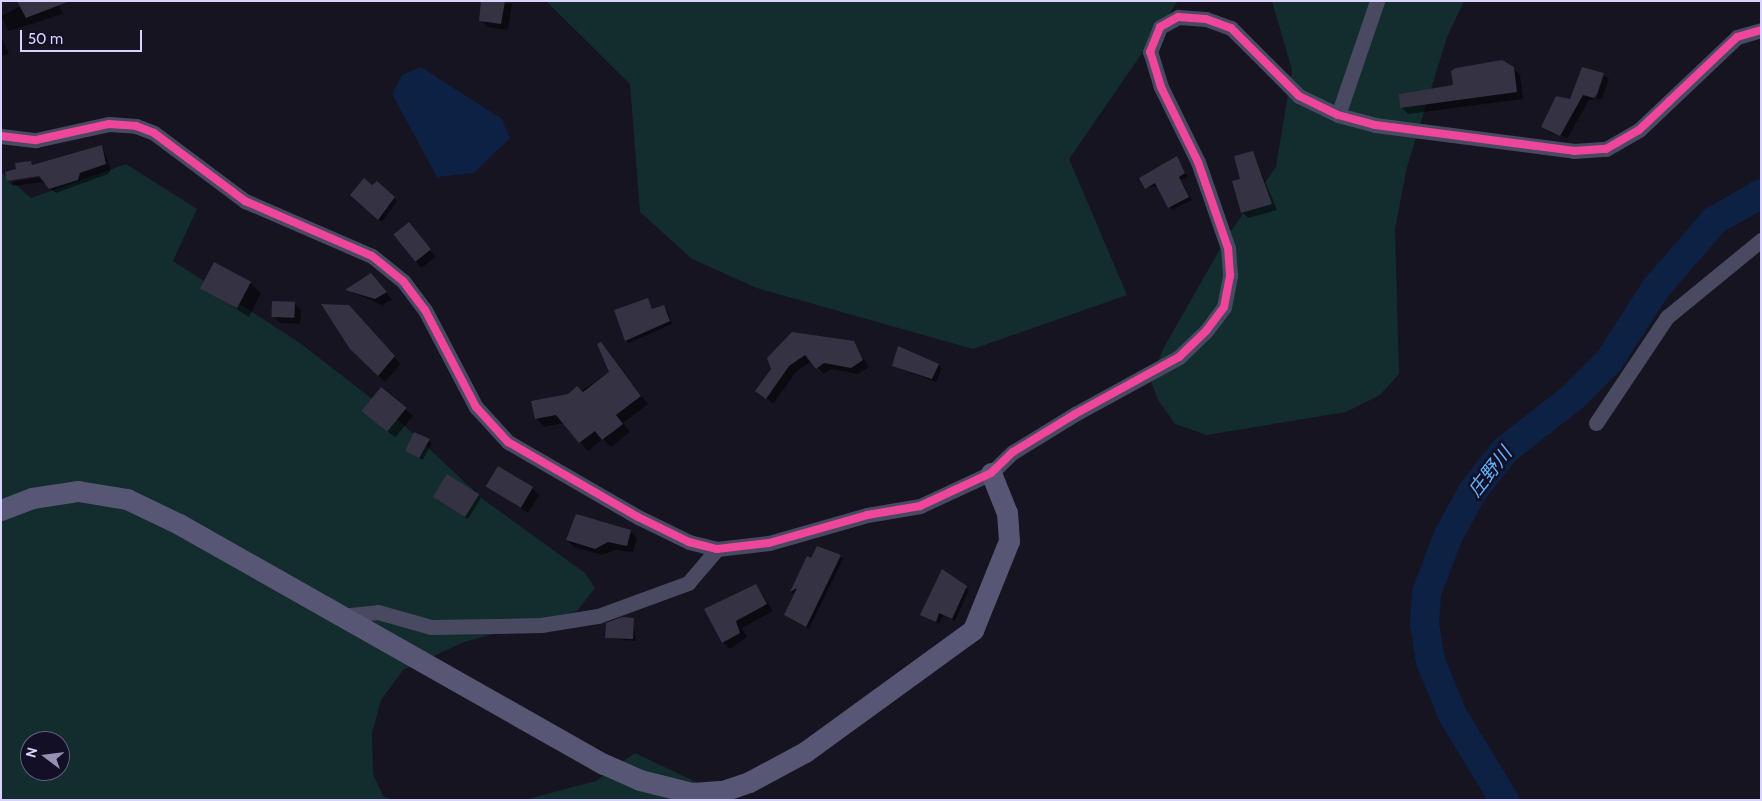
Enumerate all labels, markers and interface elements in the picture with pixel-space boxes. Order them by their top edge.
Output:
scale bar [22,20,145,52]
text: 50 m [28,30,63,48]
water label: 庄野川 [1463,443,1517,501]
north arrow [20,731,70,781]
text: N [22,745,41,759]

